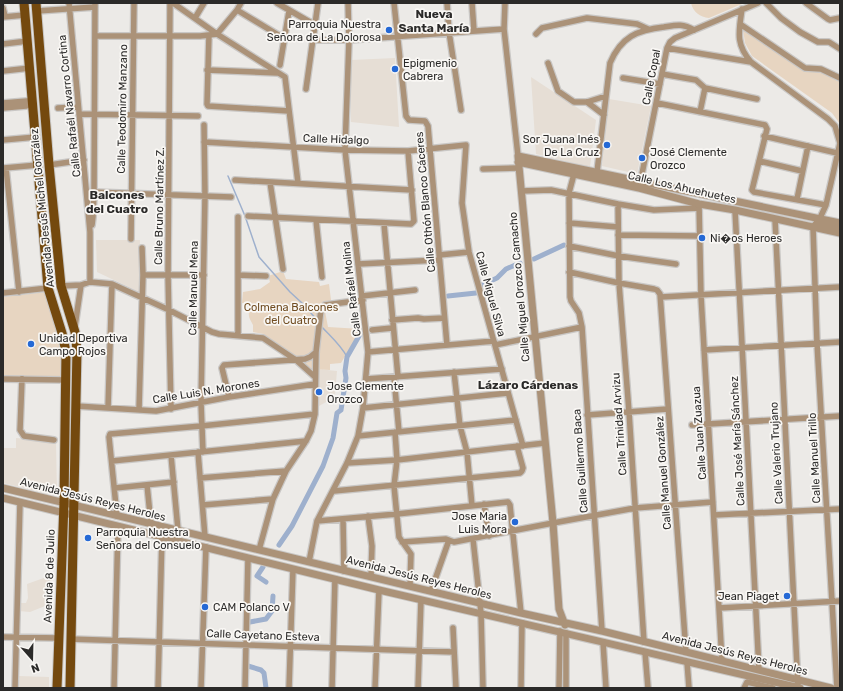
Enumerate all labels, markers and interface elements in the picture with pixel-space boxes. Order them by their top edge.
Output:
district label: Nueva Santa María [399,7,469,35]
place label: Parroquia Nuestra Señora de La Dolorosa [267,18,381,44]
marker: Parroquia Nuestra Señora de La Dolorosa [384,25,394,35]
street label: Calle Rafaél Navarro Cortina [56,34,83,178]
street label: Calle Teodomiro Manzano [115,44,130,174]
street label: Calle Copal [640,48,663,106]
place label: Epigmenio Cabrera [403,57,457,83]
marker: Epigmenio Cabrera [390,64,400,74]
street label: Avenida Jesús Michel González [28,127,57,288]
street label: Calle Othón Blanco Cáceres [413,131,438,273]
street label: Calle Hidalgo [303,132,369,147]
place label: Sor Juana Inés De La Cruz [523,133,599,159]
marker: Sor Juana Inés De La Cruz [602,140,612,150]
place label: José Clemente Orozco [650,146,727,172]
street label: Calle Bruno Martínez Z. [152,147,167,265]
marker: José Clemente Orozco [637,153,647,163]
street label: Calle Los Ahuehuetes [627,169,737,206]
district label: Balcones del Cuatro [86,188,148,216]
street label: Calle Miguel Orozco Camacho [506,211,533,362]
place label: Ni�os Heroes [710,232,782,245]
marker: Ni�os Heroes [697,233,707,243]
street label: Calle Manuel Mena [186,240,201,336]
street label: Calle Rafaél Molina [339,241,364,337]
street label: Calle Miguel Silva [473,250,508,338]
park label: Colmena Balcones del Cuatro [244,301,339,327]
place label: Unidad Deportiva Campo Rojos [39,332,128,358]
marker: Unidad Deportiva Campo Rojos [26,339,36,349]
street label: Calle Trinidad Arvizu [609,372,630,476]
street label: Calle José María Sánchez [728,375,747,506]
street label: Calle Luis N. Morones [152,377,261,406]
district label: Lázaro Cárdenas [478,378,578,392]
place label: Jose Clemente Orozco [327,380,404,406]
street label: Calle Juan Zuazua [690,386,709,480]
marker: Jose Clemente Orozco [314,387,324,397]
street label: Calle Valerio Trujano [767,401,786,505]
street label: Calle Guillermo Baca [570,408,591,514]
street label: Calle Manuel Trillo [806,412,823,504]
street label: Calle Manuel González [653,415,674,530]
street label: Avenida Jesús Reyes Heroles [19,475,167,524]
place label: Jose Maria Luis Mora [452,510,507,536]
marker: Jose Maria Luis Mora [510,517,520,527]
place label: Parroquia Nuestra Señora del Consuelo [96,526,201,552]
street label: Avenida 8 de Julio [41,529,58,623]
marker: Parroquia Nuestra Señora del Consuelo [83,533,93,543]
street label: Avenida Jesús Reyes Heroles [345,553,493,602]
place label: Jean Piaget [718,590,780,603]
marker: Jean Piaget [782,591,792,601]
place label: CAM Polanco V [213,601,290,614]
marker: CAM Polanco V [200,602,210,612]
street label: Calle Cayetano Esteva [206,627,320,644]
street label: Avenida Jesús Reyes Heroles [661,629,809,678]
north arrow [12,639,52,679]
text: N [29,660,41,675]

